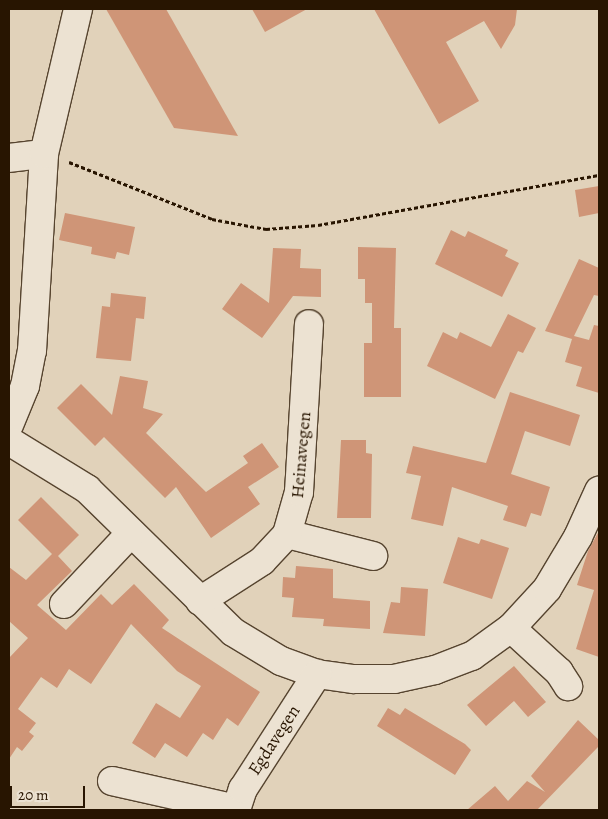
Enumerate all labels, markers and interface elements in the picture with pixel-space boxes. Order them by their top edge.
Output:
street label: Heinavegen [286,411,316,499]
street label: Egdavegen [243,701,305,779]
scale bar [12,776,88,808]
text: 20 m [18,785,49,805]

